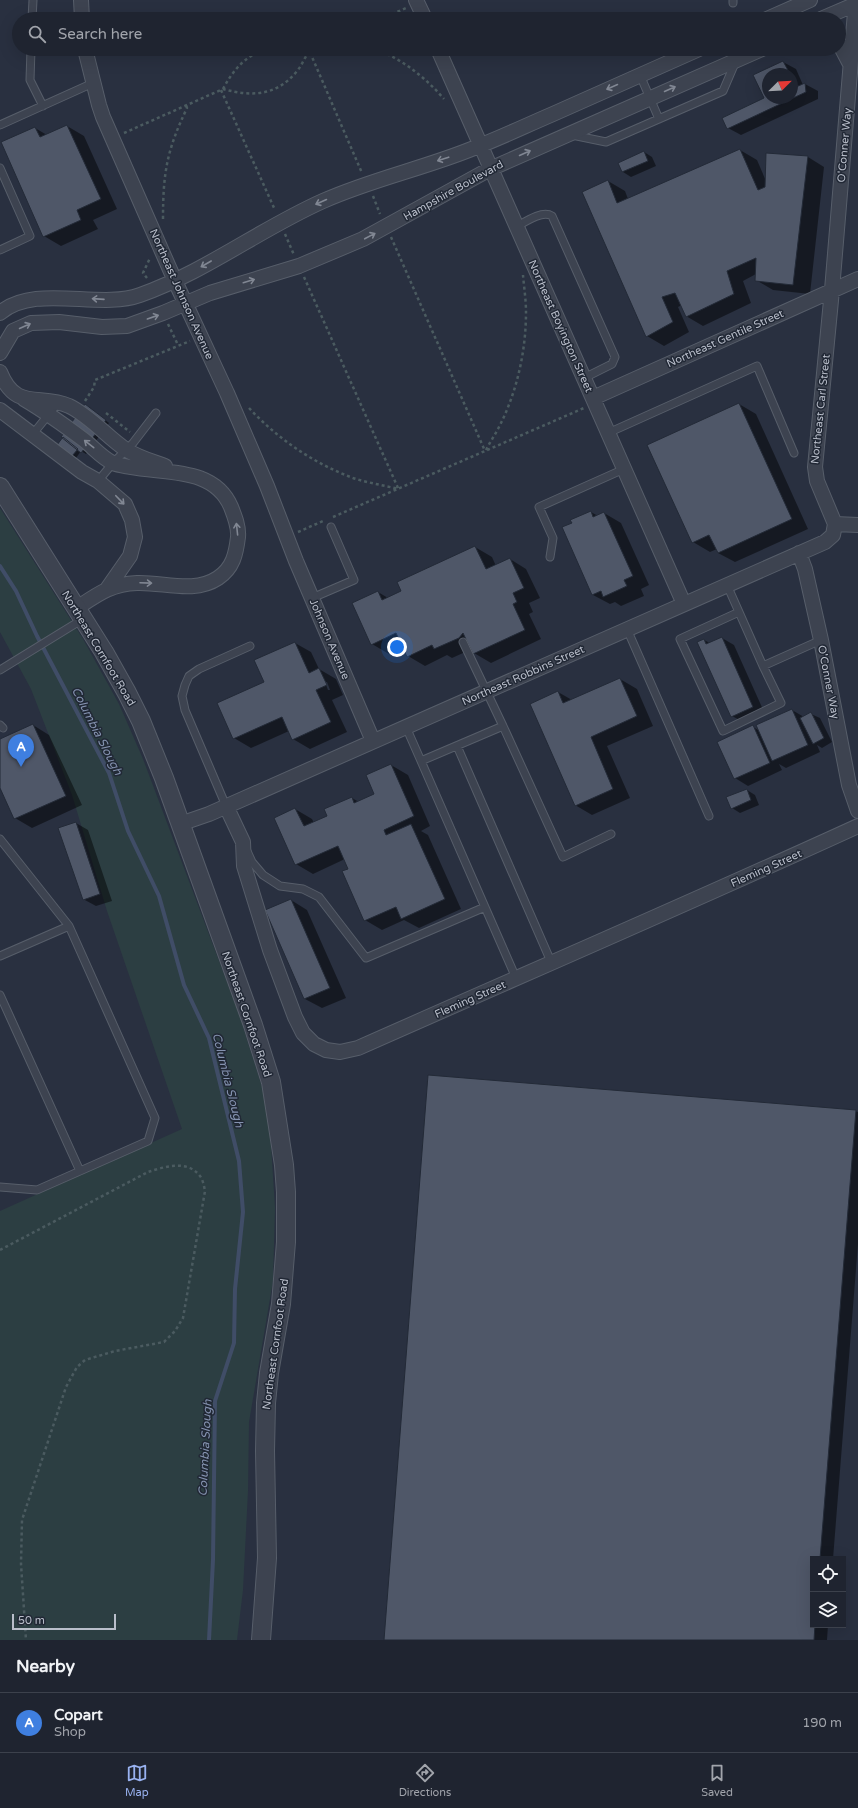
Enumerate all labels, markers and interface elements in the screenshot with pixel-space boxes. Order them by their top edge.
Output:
search box [12,12,846,56]
icon: search [26,23,48,45]
text: Search here [58,25,142,43]
north arrow [762,68,798,104]
one-way arrow [606,84,618,92]
one-way arrow [664,85,676,93]
street label: O'Conner Way [835,107,854,183]
one-way arrow [519,149,531,156]
one-way arrow [437,156,450,163]
street label: Hampshire Boulevard [401,158,505,223]
one-way arrow [315,199,327,206]
street label: Northeast Johnson Avenue [147,227,216,361]
one-way arrow [364,231,376,239]
street label: Northeast Boyington Street [525,258,596,394]
one-way arrow [200,260,212,268]
one-way arrow [242,277,255,284]
one-way arrow [92,296,105,303]
street label: Northeast Gentile Street [665,307,786,370]
one-way arrow [146,312,158,320]
one-way arrow [19,321,31,329]
street label: Northeast Carl Street [808,354,833,465]
one-way arrow [84,440,95,449]
one-way arrow [116,495,125,505]
one-way arrow [233,523,241,536]
one-way arrow [139,580,152,587]
street label: Northeast Cornfoot Road [59,588,138,708]
street label: Johnson Avenue [307,597,352,681]
your location [387,637,407,657]
street label: Northeast Robbins Street [460,643,586,708]
street label: O'Conner Way [815,644,842,720]
water label: Columbia Slough [69,685,126,778]
pin: A [8,734,34,767]
street label: Fleming Street [729,847,804,890]
street label: Northeast Cornfoot Road [219,950,274,1079]
street label: Fleming Street [433,978,508,1021]
water label: Columbia Slough [209,1031,247,1129]
street label: Northeast Cornfoot Road [260,1278,291,1410]
water label: Columbia Slough [195,1399,215,1497]
map controls [810,1556,846,1628]
button: locate [810,1556,846,1592]
button: layers [810,1592,846,1628]
scale bar [12,1612,116,1631]
text: 50 m [18,1614,45,1627]
text: Nearby [16,1656,75,1677]
text: Copart [54,1706,103,1724]
text: A [24,1715,34,1731]
text: 190 m [802,1715,842,1731]
text: Shop [54,1724,86,1740]
tab: Map [125,1762,149,1799]
tab: Directions [399,1762,451,1799]
tab: Saved [701,1762,733,1799]

